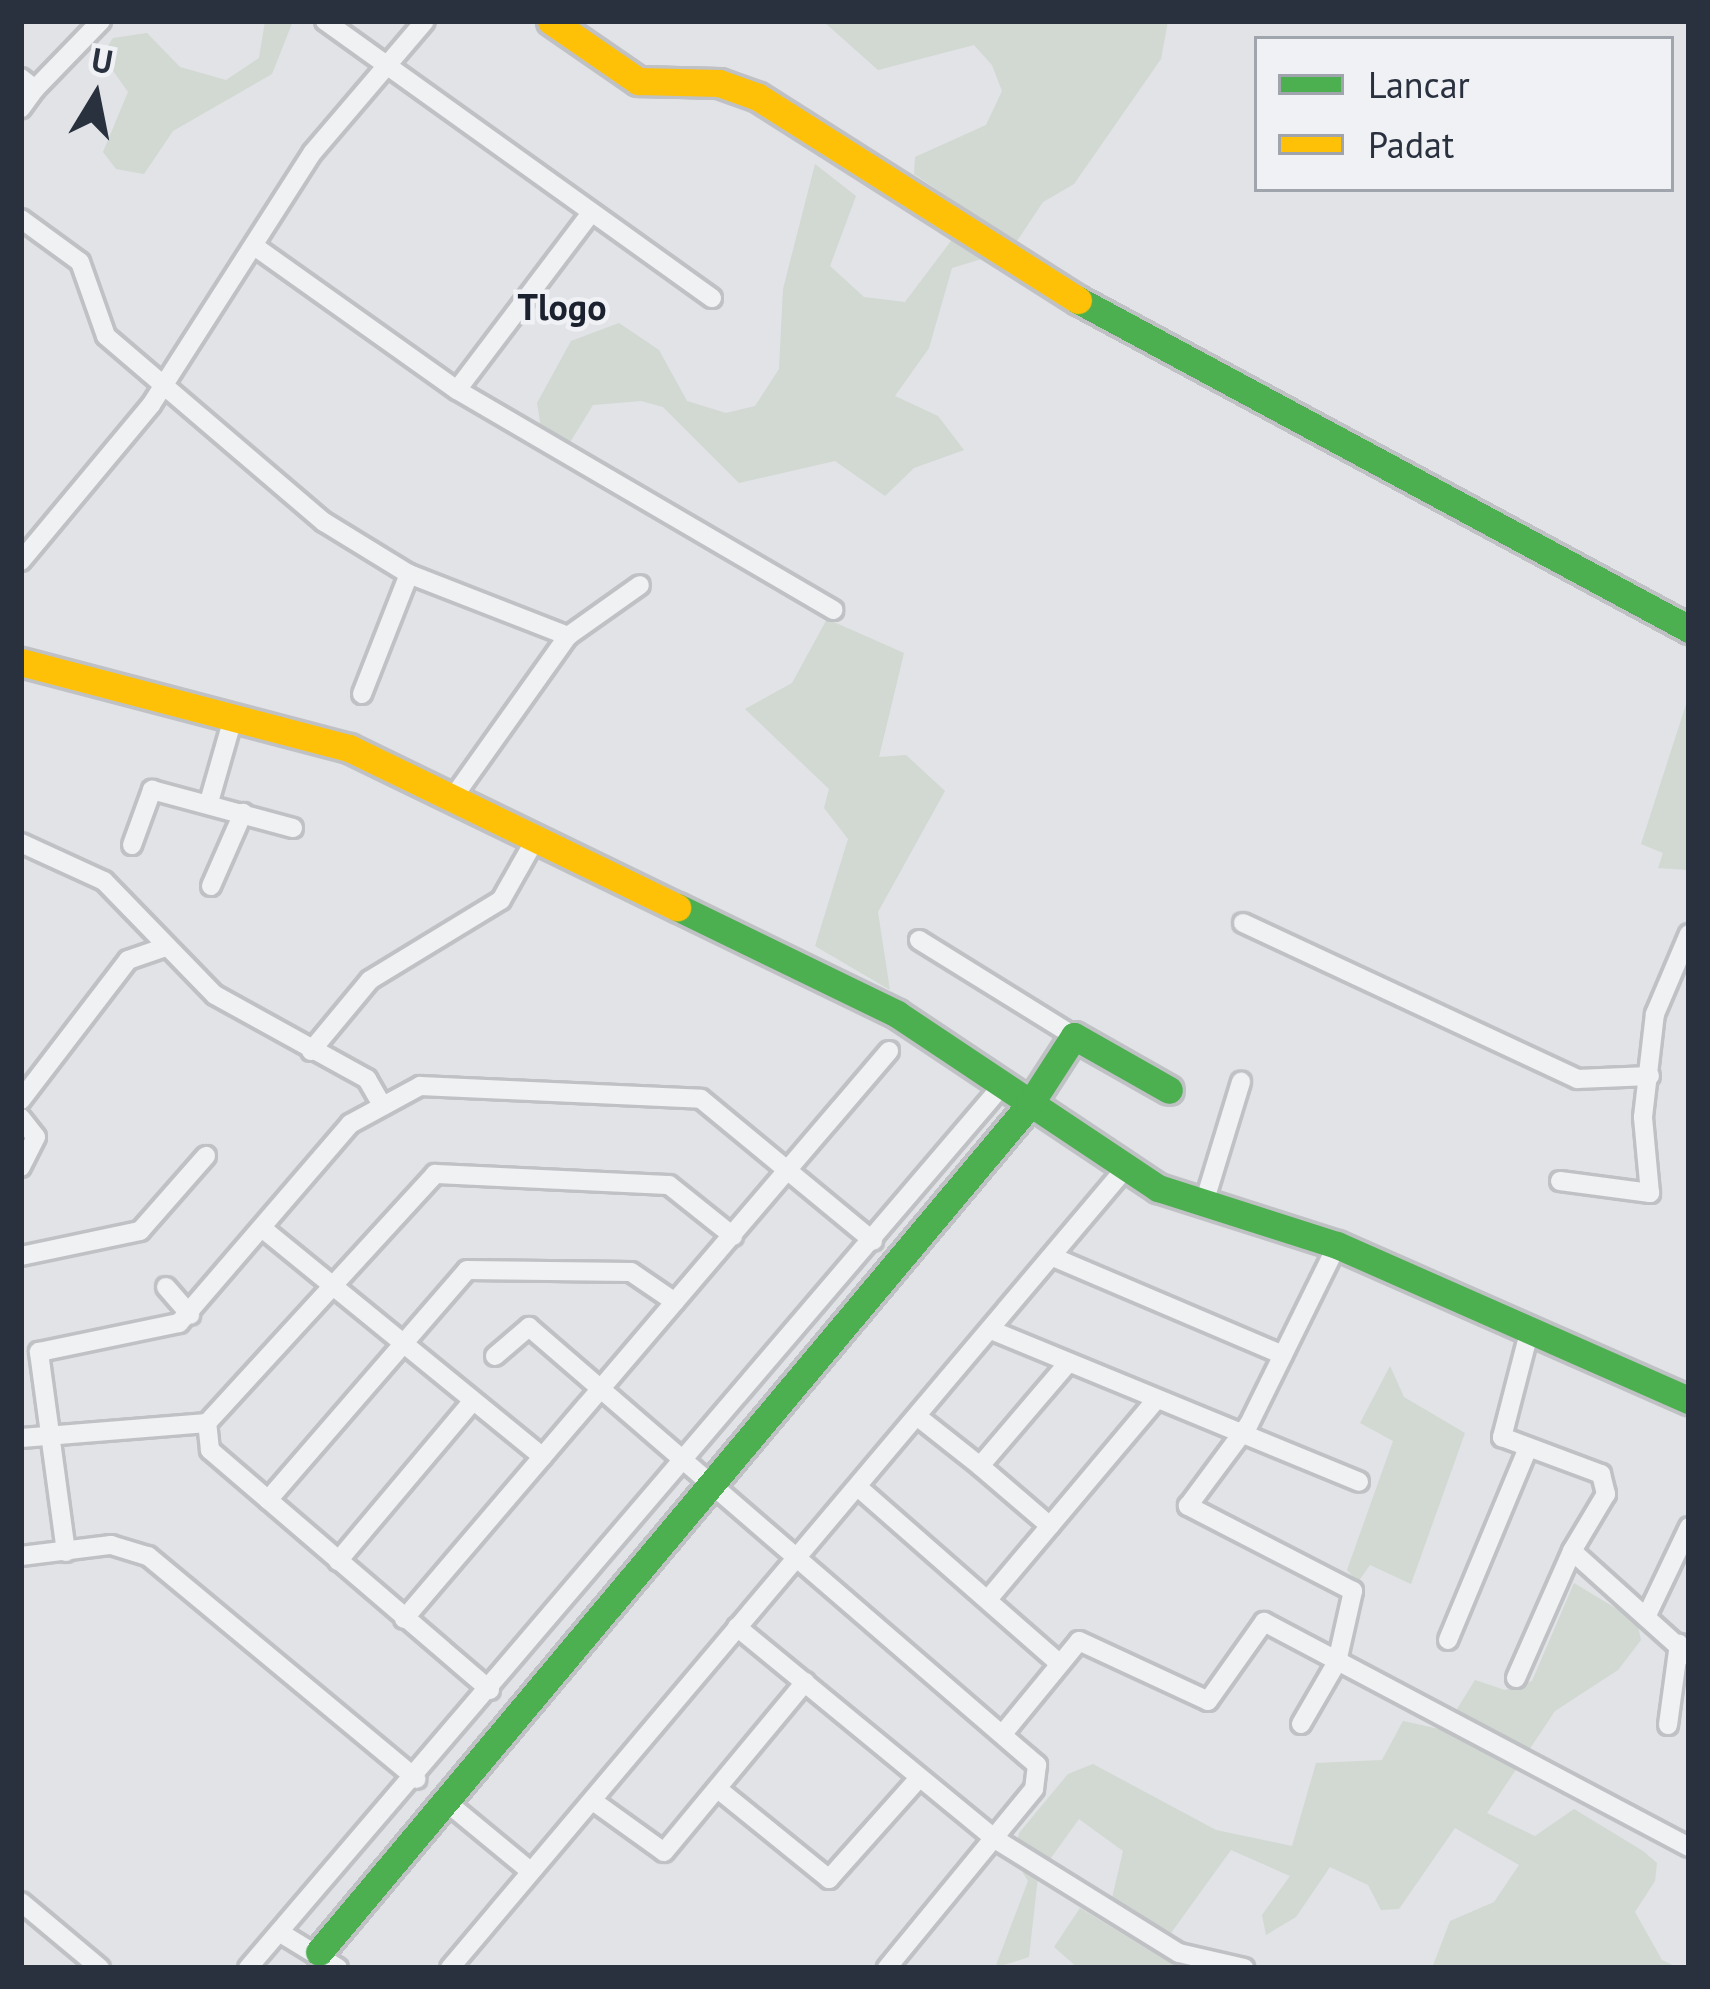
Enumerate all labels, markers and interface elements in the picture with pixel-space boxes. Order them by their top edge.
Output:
north arrow [36,36,156,156]
legend [1254,36,1674,192]
text: U [88,37,116,83]
text: Lancar [1368,61,1470,108]
text: Padat [1368,121,1454,168]
district label: Tlogo [518,285,606,329]

